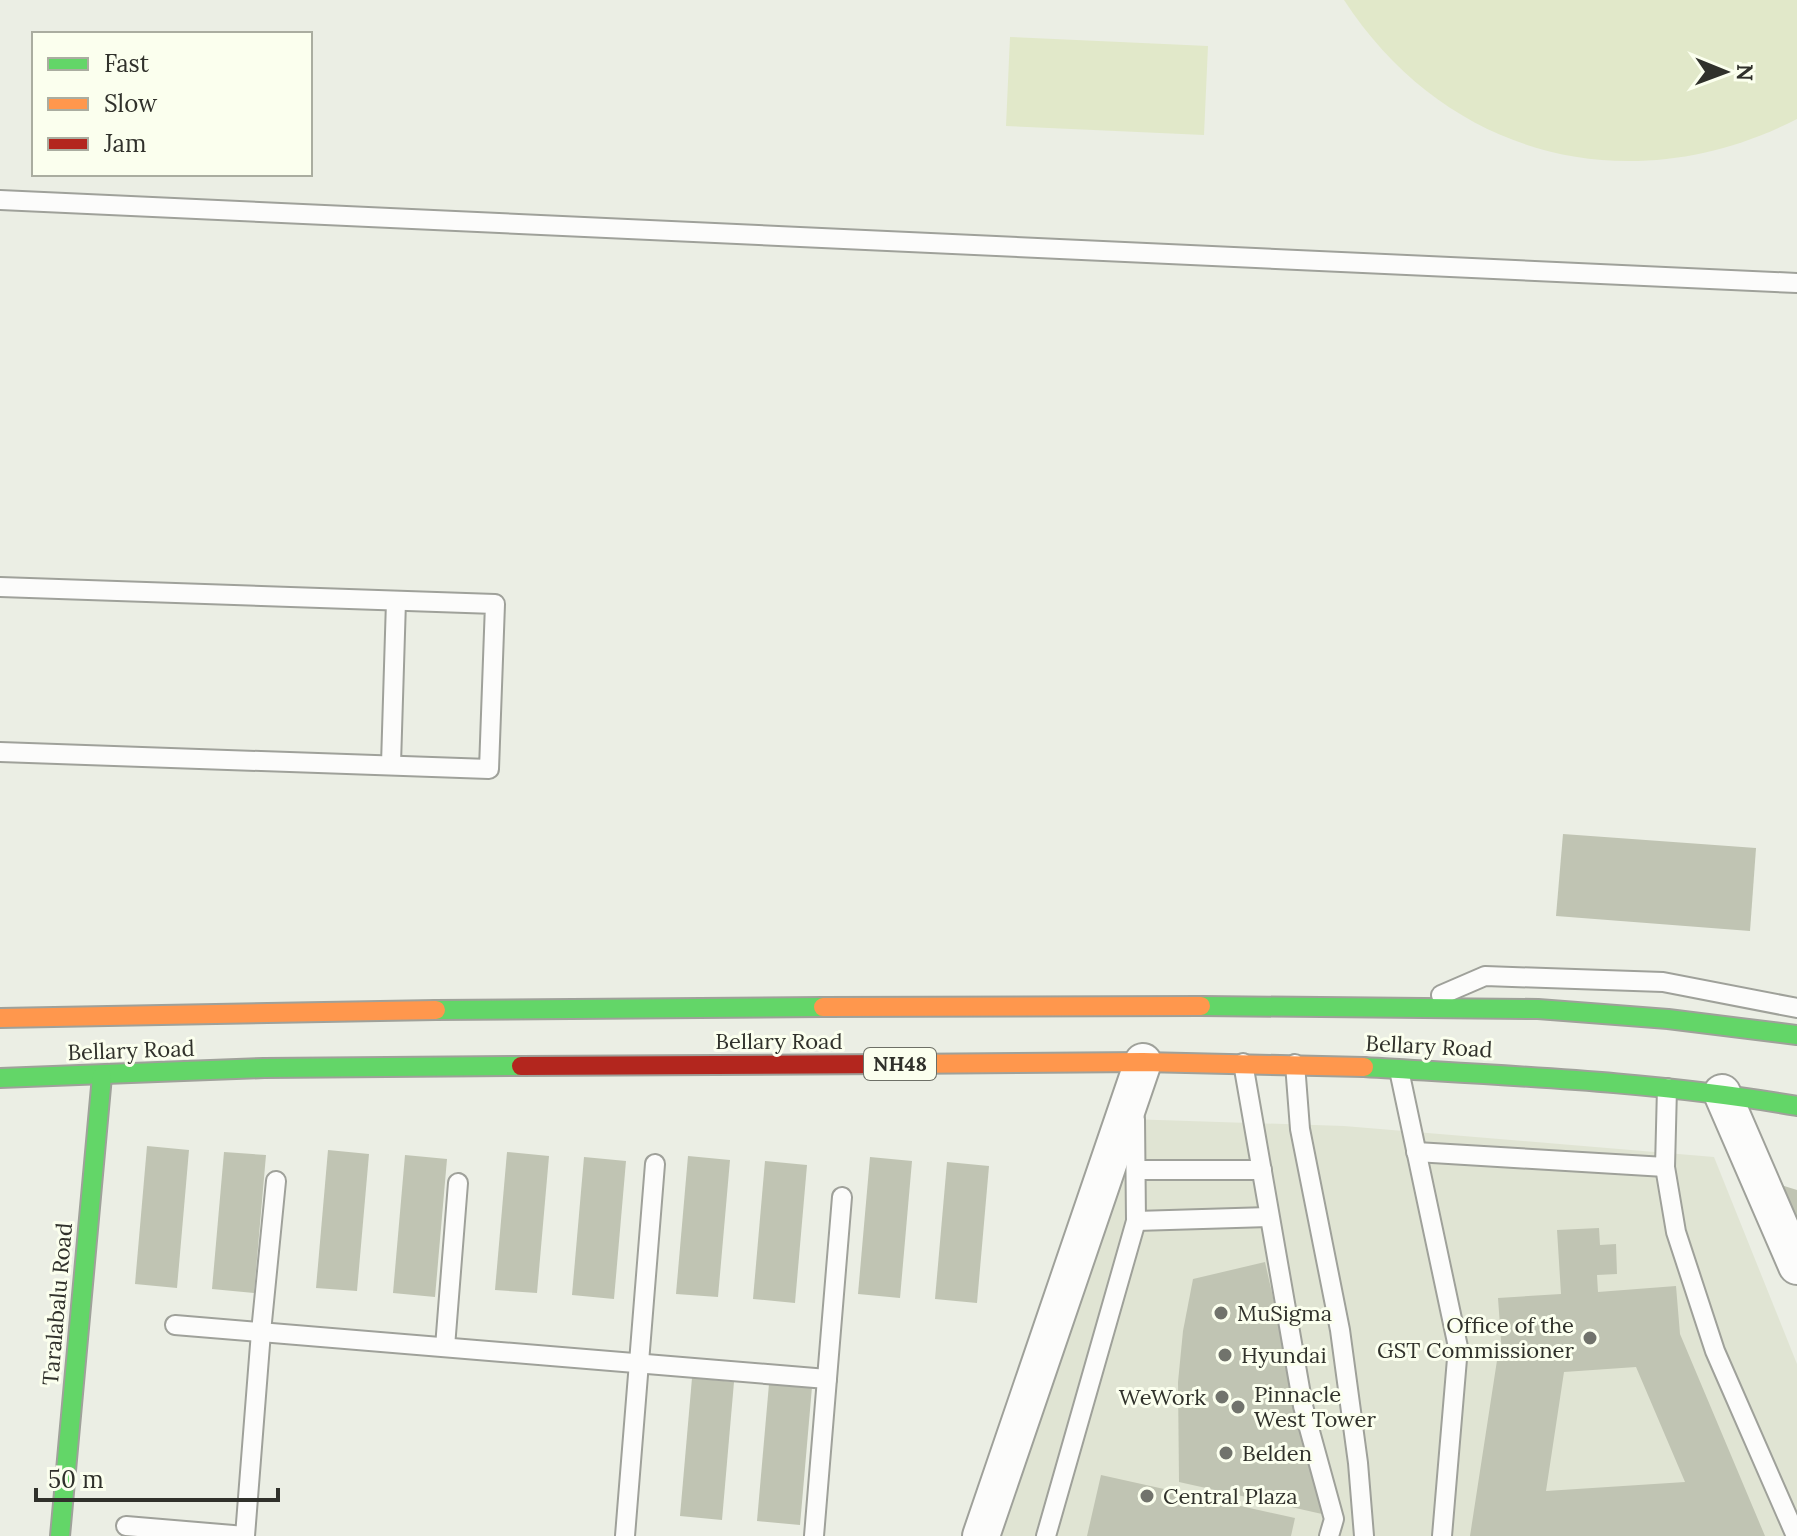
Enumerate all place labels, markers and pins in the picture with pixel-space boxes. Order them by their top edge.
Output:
place label: MuSigma [1237,1299,1332,1327]
marker: MuSigma [1212,1304,1230,1322]
place label: Office of the GST Commissioner [1377,1311,1574,1364]
marker: Office of the GST Commissioner [1581,1329,1599,1347]
place label: Hyundai [1241,1341,1327,1369]
marker: Hyundai [1216,1346,1234,1364]
place label: Pinnacle West Tower [1254,1380,1376,1433]
place label: WeWork [1119,1383,1206,1411]
marker: WeWork [1213,1388,1231,1406]
marker: Pinnacle West Tower [1229,1398,1247,1416]
place label: Belden [1242,1439,1312,1467]
marker: Belden [1217,1444,1235,1462]
place label: Central Plaza [1163,1482,1298,1510]
marker: Central Plaza [1138,1487,1156,1505]

